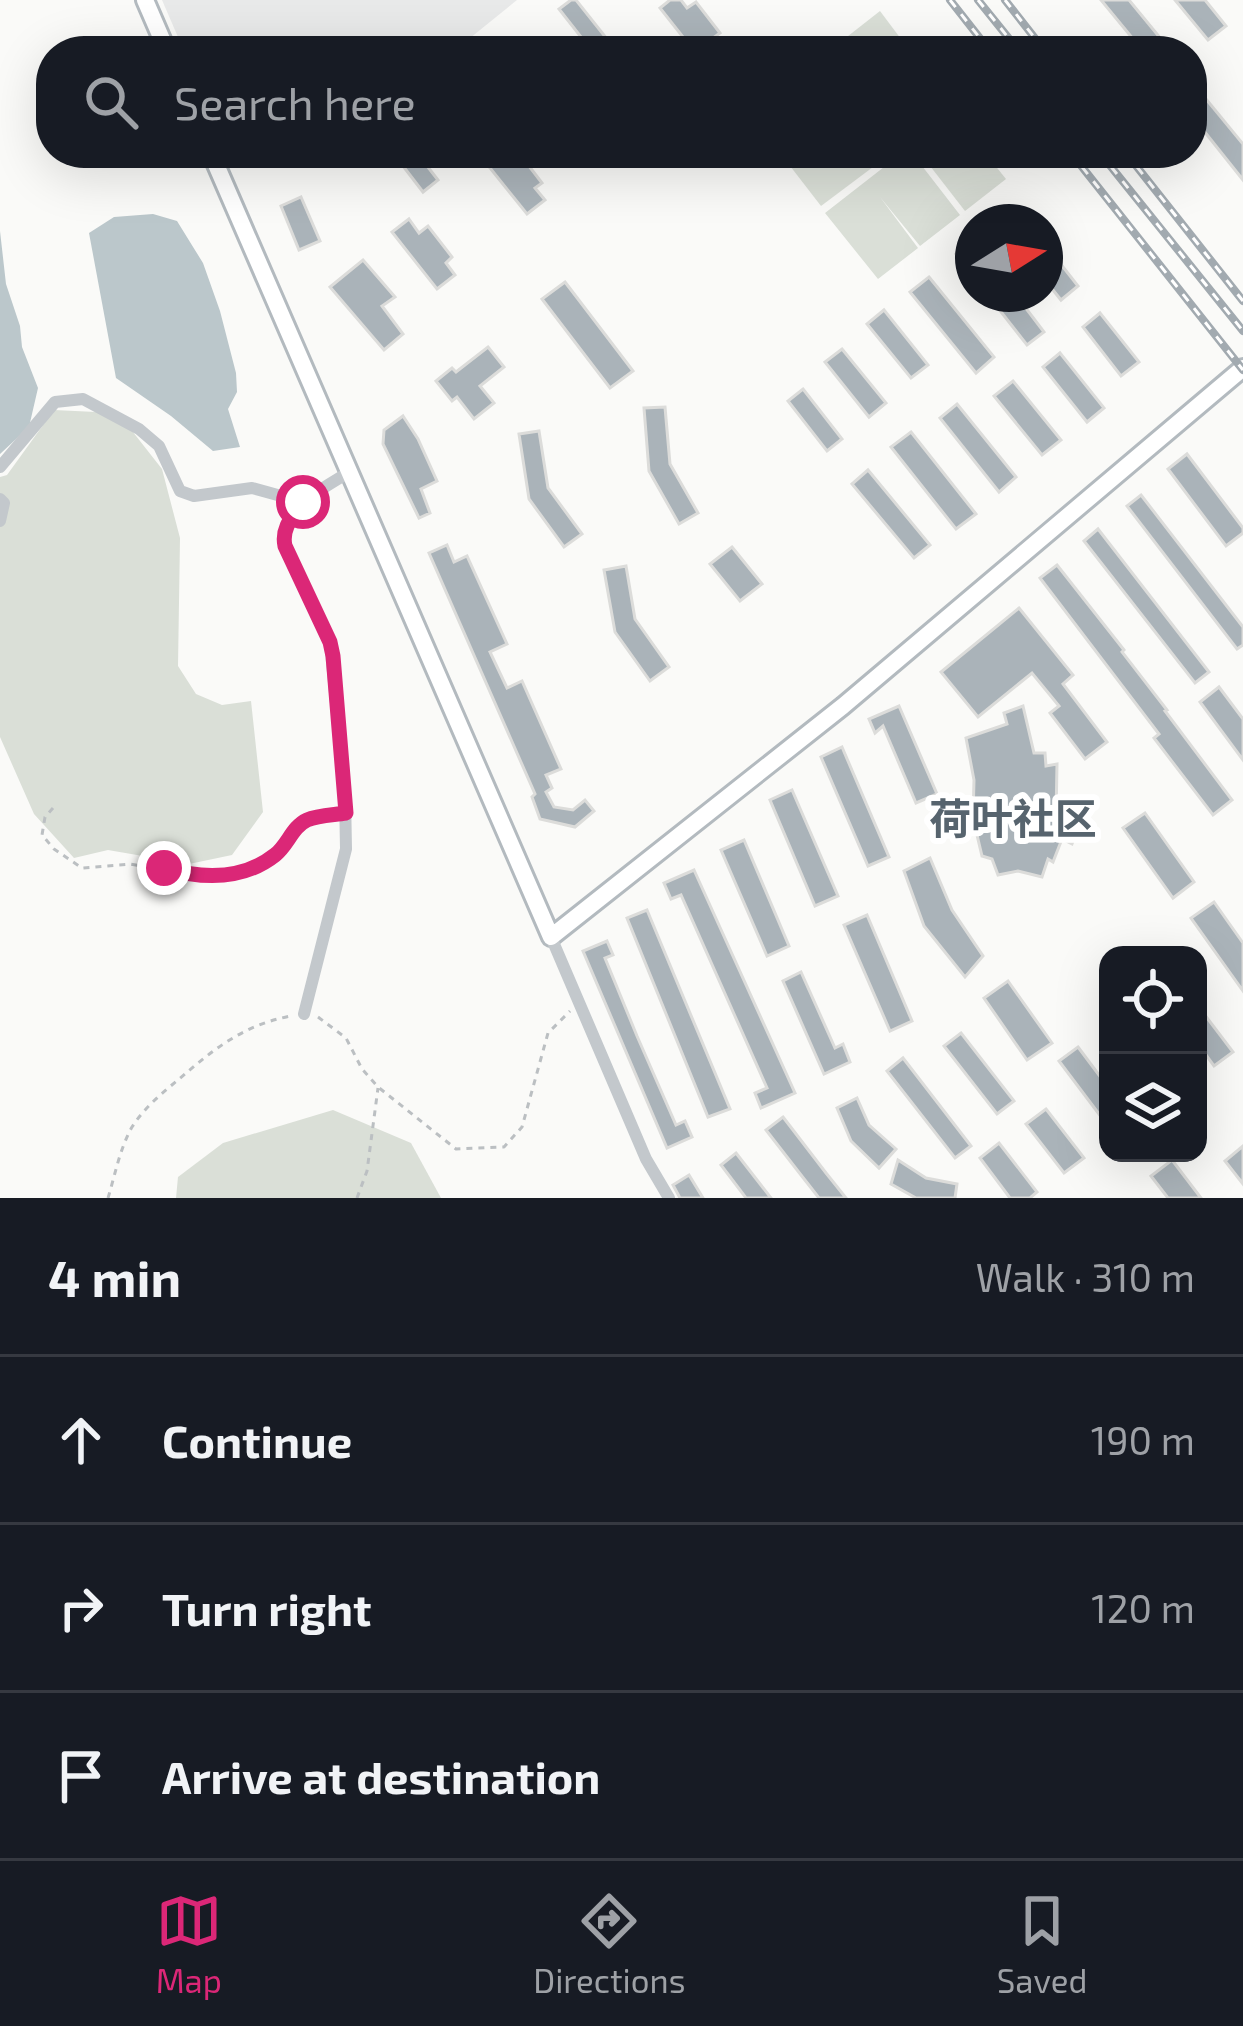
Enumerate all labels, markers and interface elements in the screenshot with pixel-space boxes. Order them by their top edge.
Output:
search box [36,36,1207,168]
icon: search [78,69,144,135]
text: Search here [174,75,416,129]
north arrow [955,204,1063,312]
route start [276,475,330,529]
district label: 荷叶社区 [929,792,1097,842]
route end [137,841,191,895]
map controls [1099,946,1207,1162]
button: locate [1099,946,1207,1054]
button: layers [1099,1054,1207,1162]
text: 4 min [48,1246,181,1307]
text: Walk · 310 m [976,1253,1195,1300]
icon: ahead [48,1407,114,1473]
text: Continue [162,1413,352,1467]
text: 190 m [1091,1416,1195,1463]
icon: right [48,1575,114,1641]
text: Turn right [162,1581,371,1635]
text: 120 m [1091,1584,1195,1631]
icon: arrive [48,1743,114,1809]
text: Arrive at destination [162,1749,600,1803]
tab: Map [156,1888,222,2000]
tab: Directions [533,1888,685,2000]
tab: Saved [997,1888,1087,2000]

